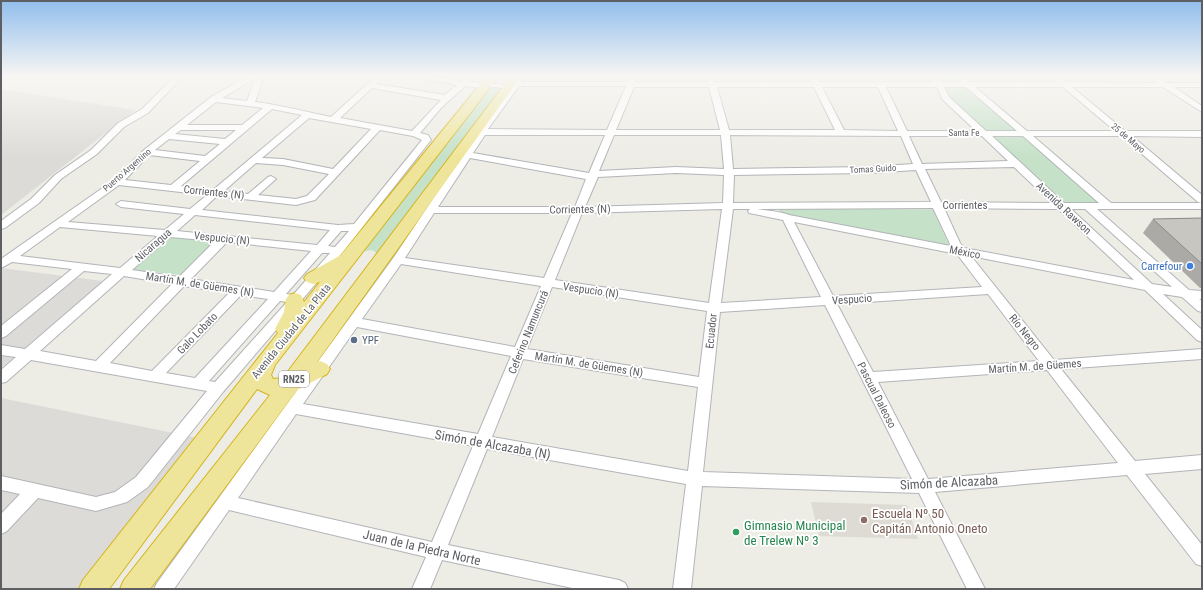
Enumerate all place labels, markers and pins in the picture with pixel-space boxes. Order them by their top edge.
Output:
place label: Carrefour [1141,260,1183,273]
marker: Carrefour [1185,261,1195,271]
place label: YPF [362,334,379,347]
marker: YPF [349,335,359,345]
place label: Escuela Nº 50 Capitán Antonio Oneto [872,506,988,536]
marker: Escuela Nº 50 Capitán Antonio Oneto [859,515,869,525]
place label: Gimnasio Municipal de Trelew Nº 3 [744,518,845,548]
marker: Gimnasio Municipal de Trelew Nº 3 [731,527,741,537]

